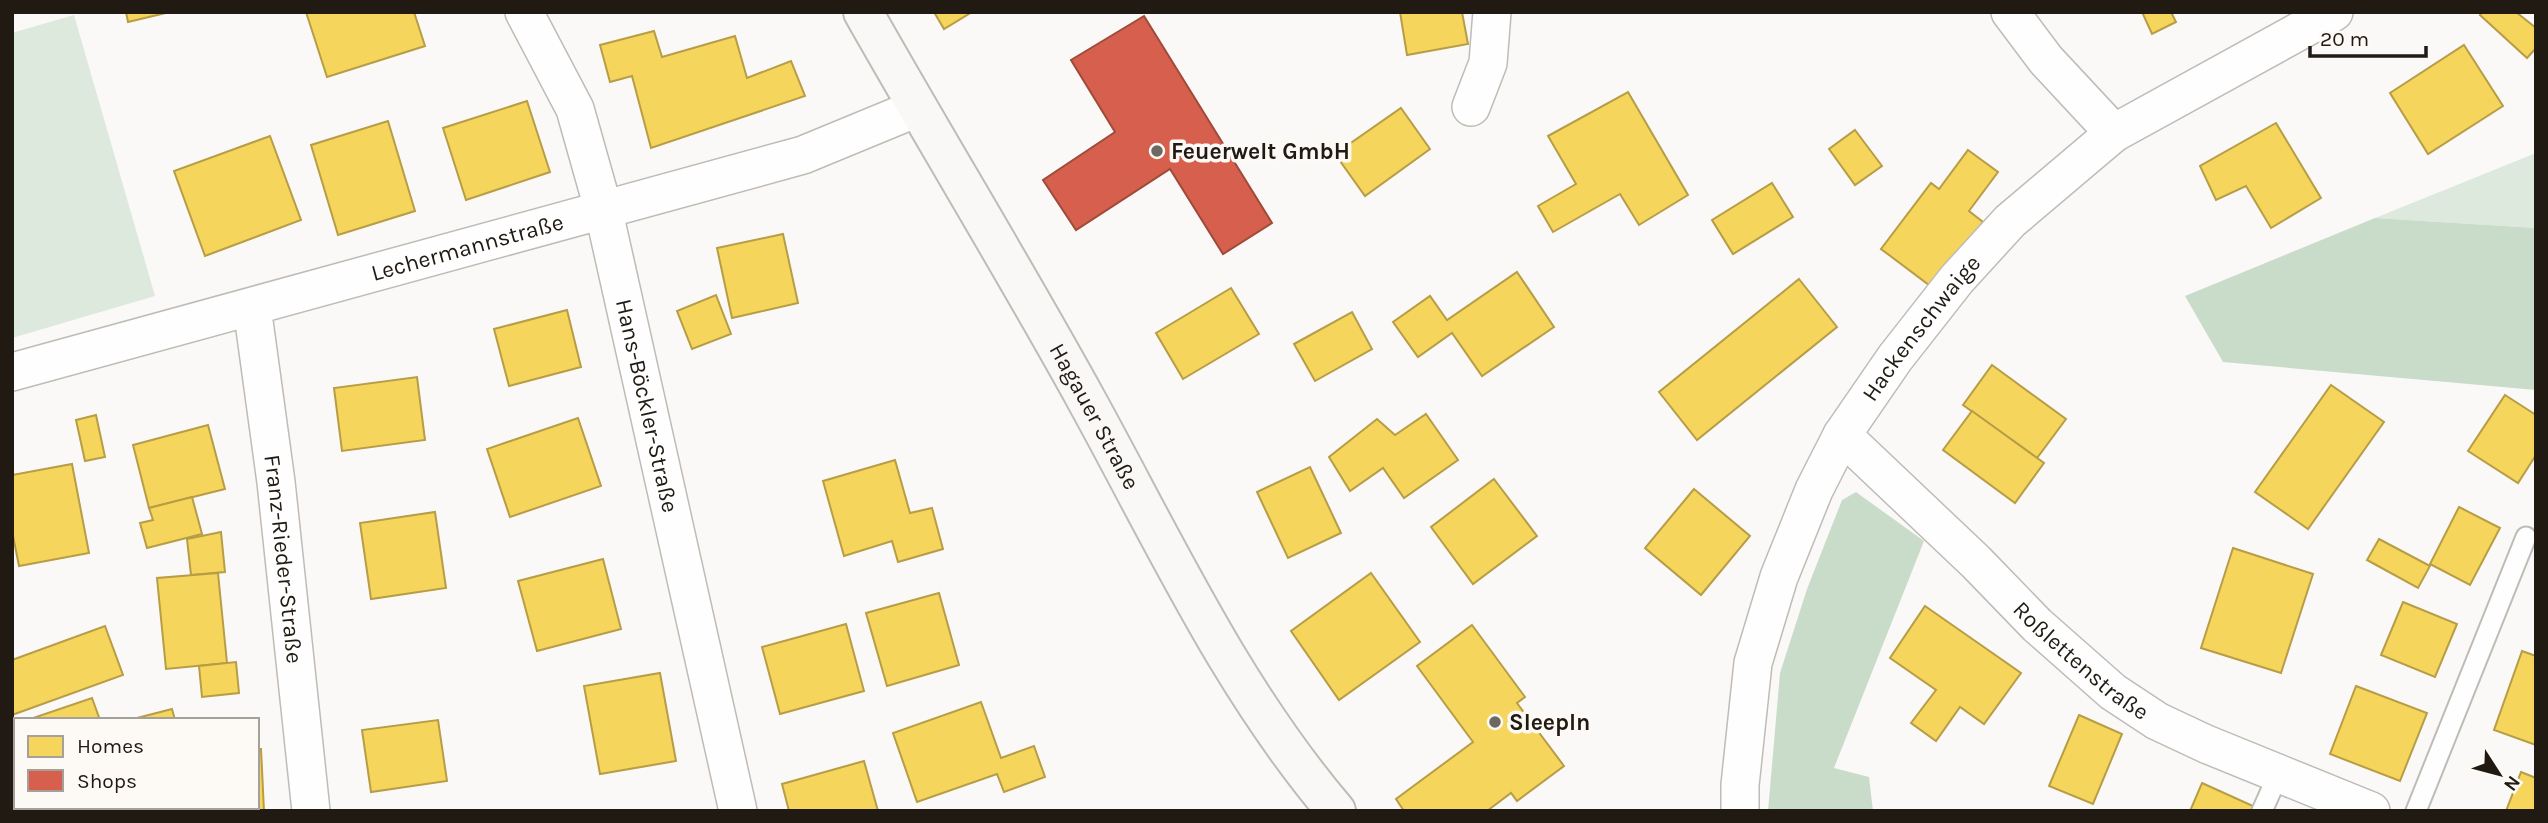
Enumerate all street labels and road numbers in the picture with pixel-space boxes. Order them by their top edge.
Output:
street label: Lechermannstraße [368,208,566,286]
street label: Hackenschwaige [1856,249,1986,406]
street label: Hans-Böckler-Straße [610,296,684,515]
street label: Hagauer Straße [1044,338,1145,494]
street label: Franz-Rieder-Straße [259,453,309,665]
street label: Roßlettenstraße [2008,595,2154,725]

